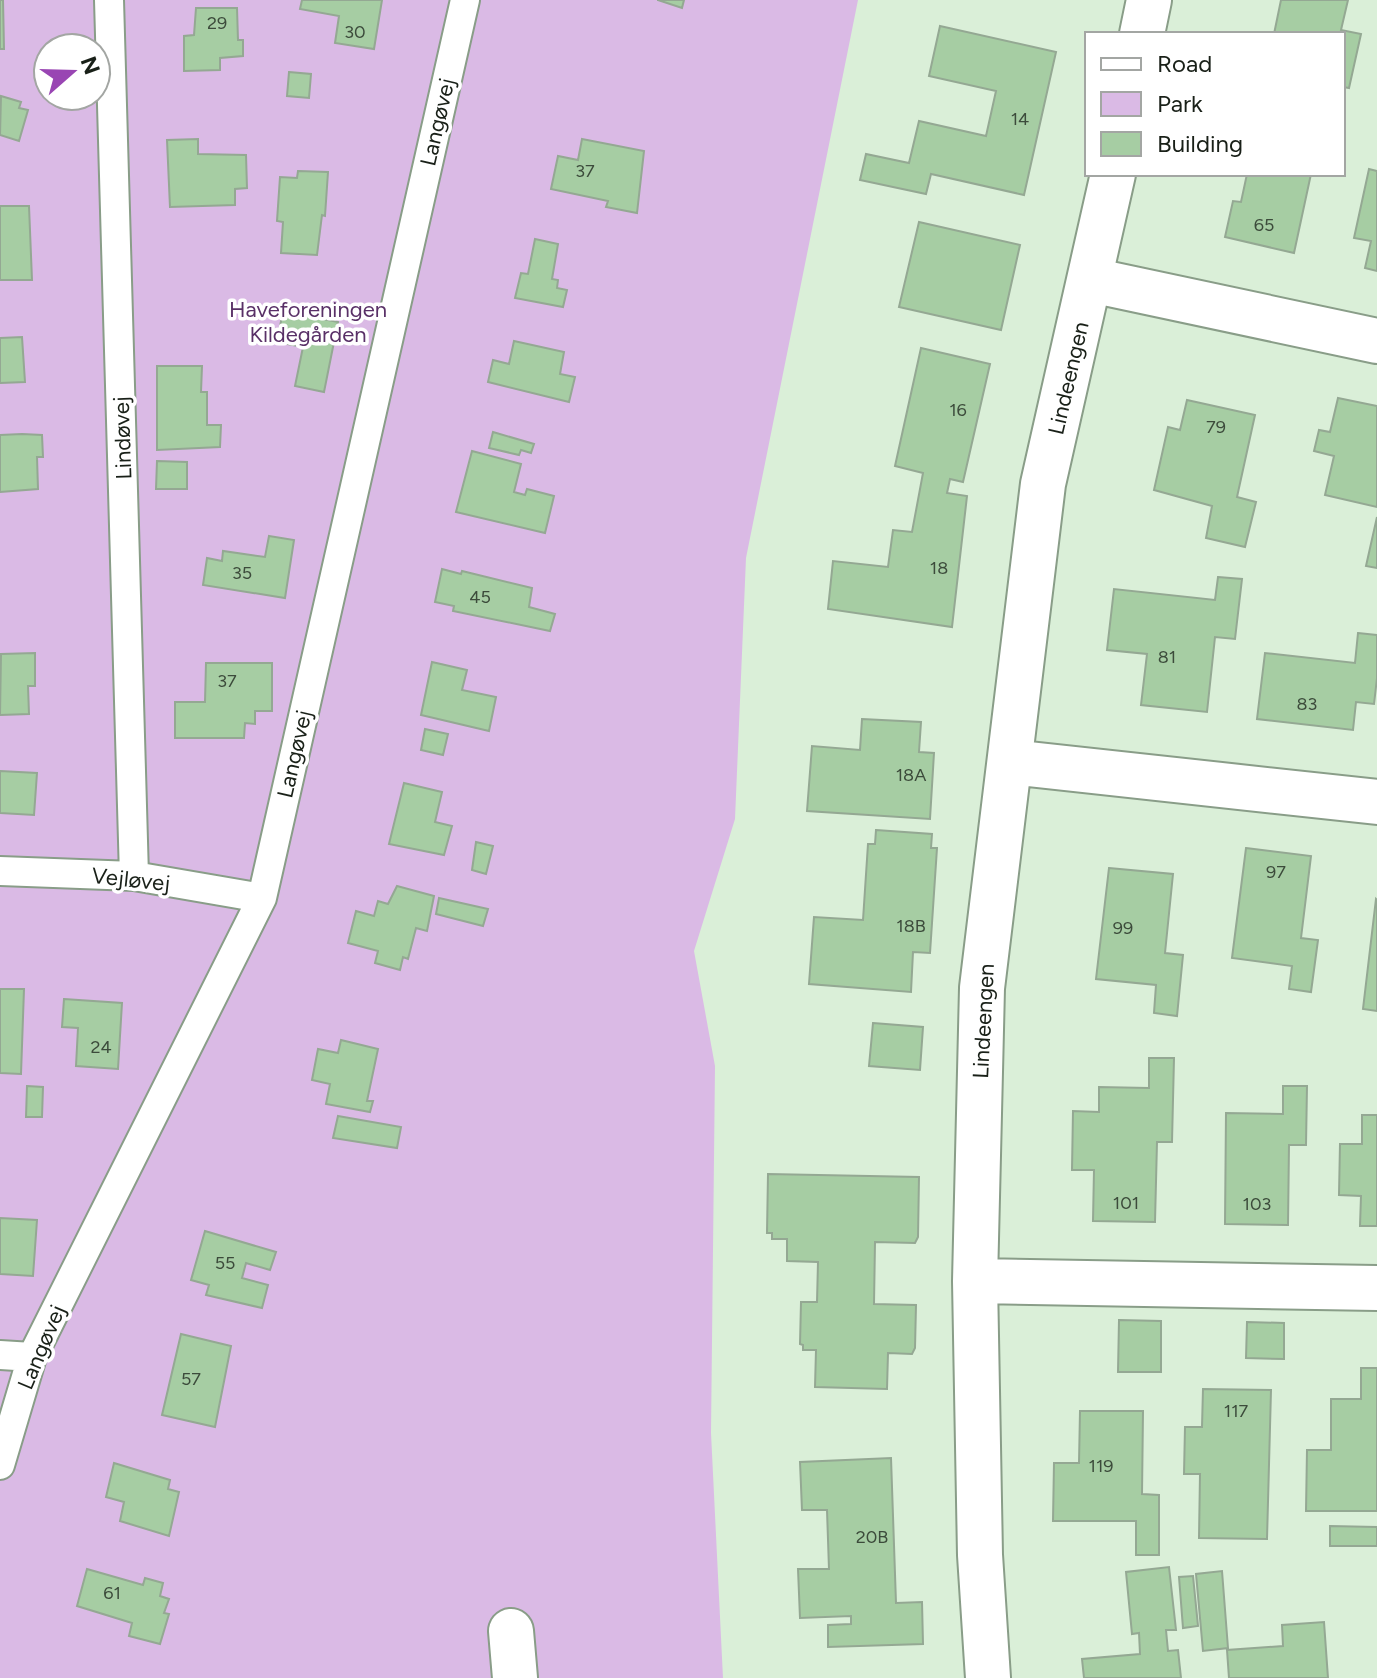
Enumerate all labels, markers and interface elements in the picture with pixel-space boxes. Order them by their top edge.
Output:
house number: 29 [207,12,227,34]
house number: 30 [344,21,366,43]
north arrow [32,32,112,112]
legend [1085,32,1345,176]
text: Road [1157,49,1212,78]
text: N [75,53,106,78]
street label: Langøvej [414,76,461,169]
text: Park [1157,89,1203,118]
house number: 14 [1011,108,1029,130]
text: Building [1157,129,1243,158]
house number: 37 [575,160,595,182]
house number: 65 [1254,214,1274,236]
park label: Haveforeningen Kildegården [229,296,387,348]
street label: Lindeengen [1042,319,1095,437]
street label: Lindøvej [108,396,137,480]
house number: 16 [949,399,967,421]
house number: 79 [1206,416,1226,438]
house number: 18 [930,557,948,579]
house number: 35 [232,562,252,584]
house number: 45 [469,586,491,608]
house number: 81 [1158,646,1176,668]
house number: 37 [217,670,237,692]
house number: 83 [1297,693,1317,715]
street label: Langøvej [271,708,318,801]
house number: 18A [896,764,926,786]
house number: 97 [1266,861,1286,883]
street label: Vejløvej [90,862,171,897]
house number: 18B [896,915,926,937]
house number: 99 [1113,917,1133,939]
street label: Lindeengen [967,963,1000,1079]
house number: 24 [90,1036,112,1058]
house number: 101 [1113,1192,1139,1214]
house number: 103 [1243,1193,1271,1215]
house number: 55 [215,1252,235,1274]
street label: Langøvej [12,1301,71,1394]
house number: 57 [181,1368,201,1390]
house number: 117 [1224,1400,1249,1422]
house number: 119 [1088,1455,1114,1477]
house number: 20B [856,1526,888,1548]
house number: 61 [103,1582,121,1604]

